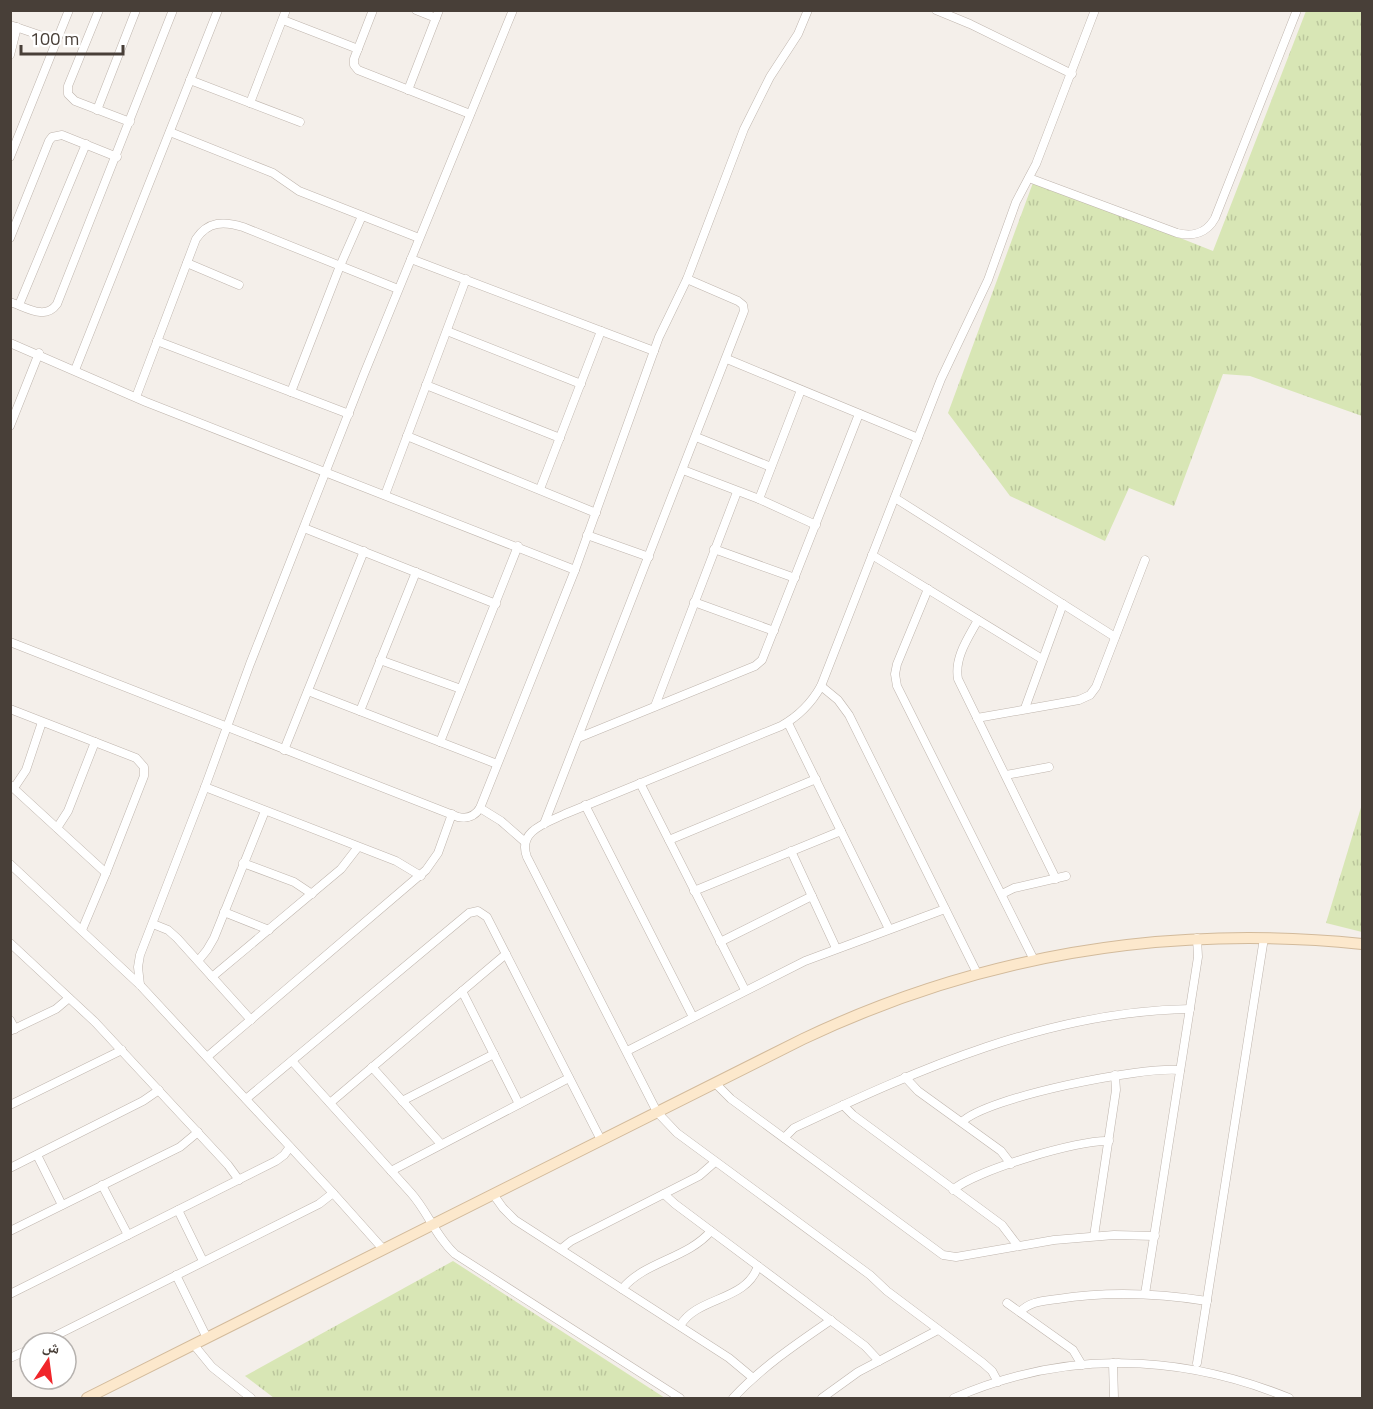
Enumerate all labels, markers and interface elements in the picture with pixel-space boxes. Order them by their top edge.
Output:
scale bar [21,18,123,56]
text: 100 m [30,25,79,52]
north arrow [18,1331,78,1391]
text: ش [40,1333,62,1360]

